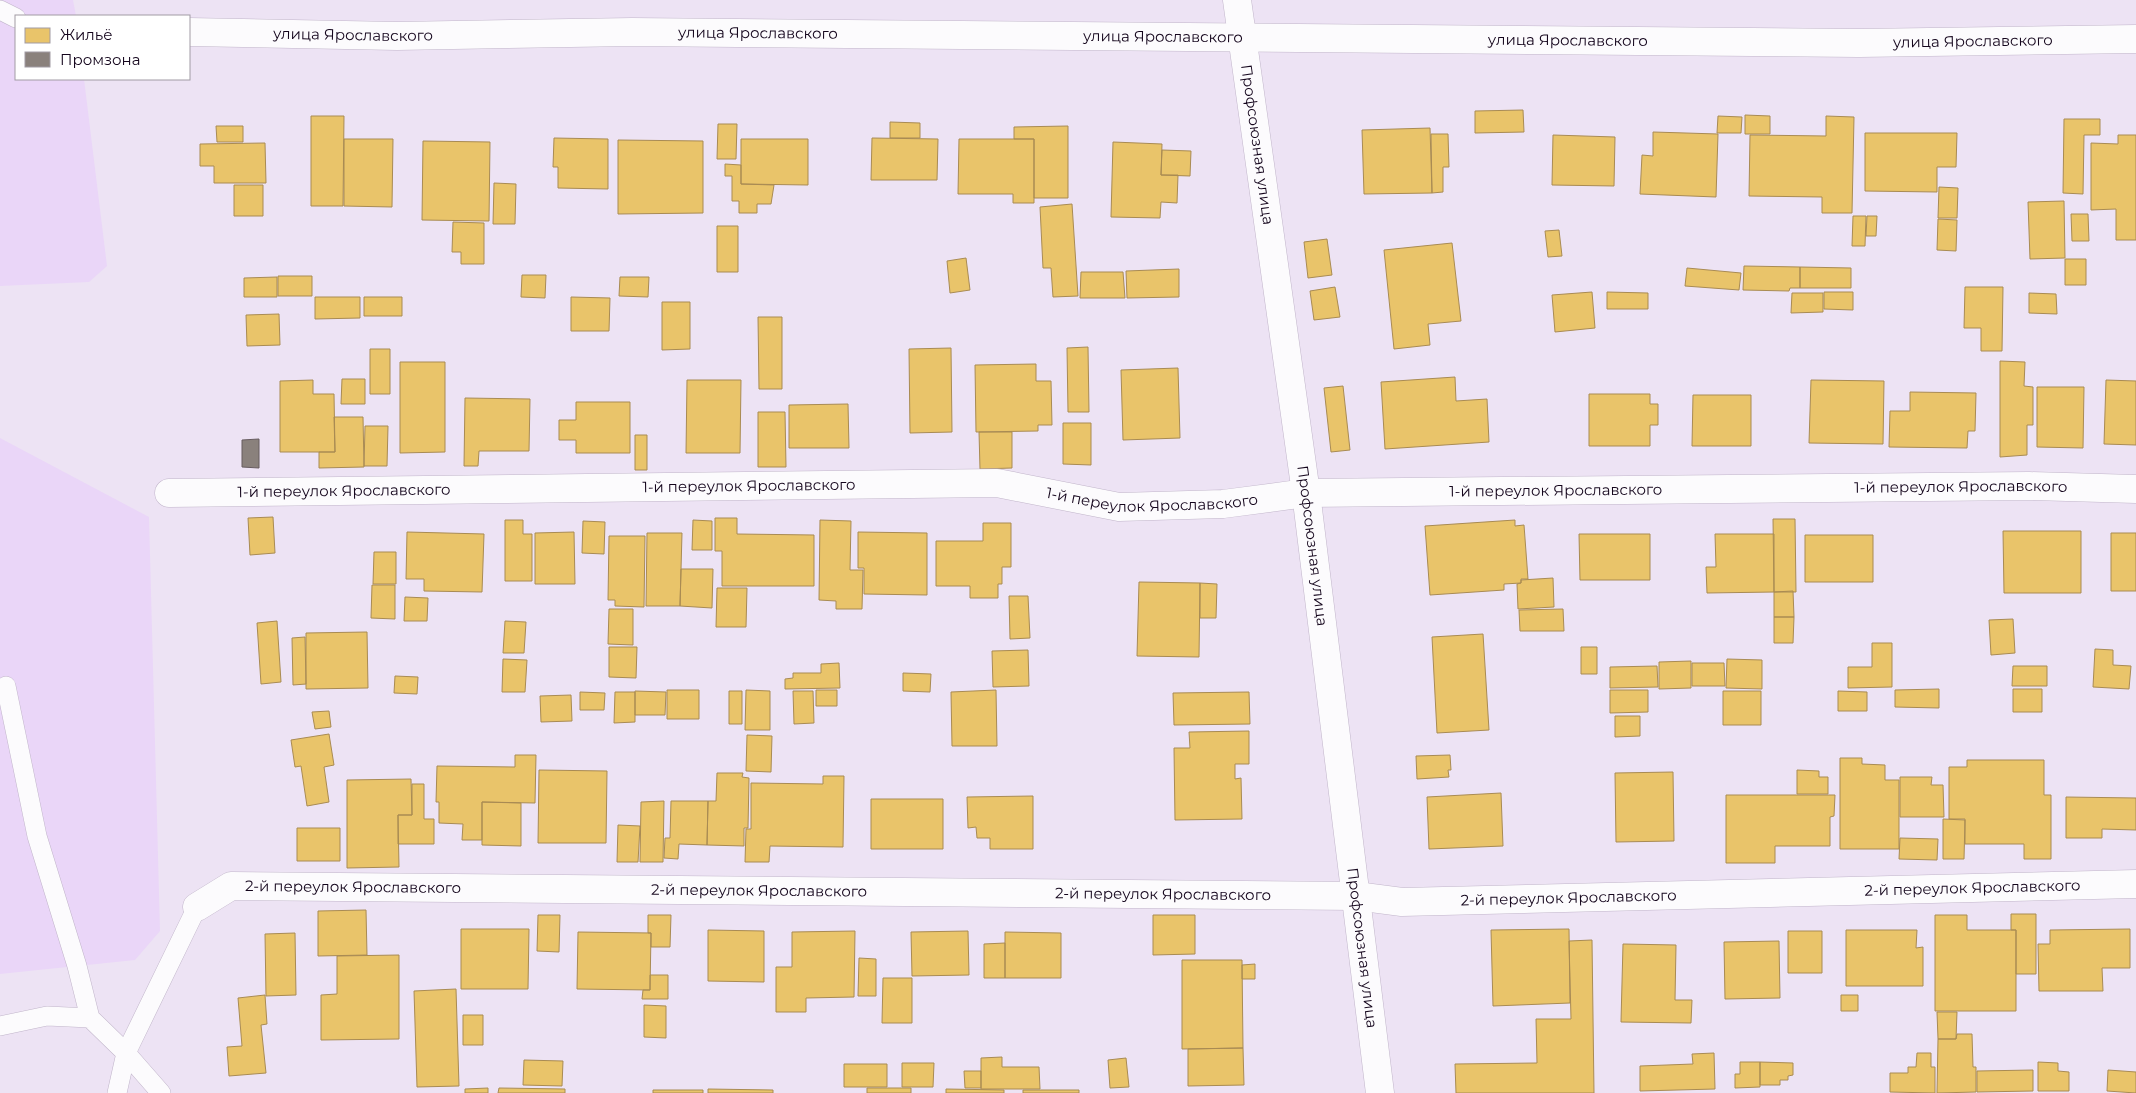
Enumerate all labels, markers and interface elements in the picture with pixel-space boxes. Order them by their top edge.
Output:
legend [15,15,190,80]
street label: улица Ярославского [677,22,838,43]
street label: улица Ярославского [272,24,433,45]
text: Жильё [60,25,113,44]
street label: улица Ярославского [1082,26,1243,46]
street label: улица Ярославского [1487,30,1648,50]
street label: улица Ярославского [1892,30,2053,52]
text: Промзона [60,50,140,69]
street label: Профсоюзная улица [1237,63,1278,226]
street label: Профсоюзная улица [1293,464,1332,627]
street label: 1-й переулок Ярославского [642,475,856,496]
street label: 1-й переулок Ярославского [1854,476,2068,497]
street label: 1-й переулок Ярославского [237,480,451,501]
street label: 1-й переулок Ярославского [1449,480,1662,501]
street label: 1-й переулок Ярославского [1045,483,1259,516]
street label: Профсоюзная улица [1343,866,1382,1029]
street label: 2-й переулок Ярославского [1864,875,2081,900]
street label: 2-й переулок Ярославского [245,876,461,897]
street label: 2-й переулок Ярославского [651,880,867,901]
street label: 2-й переулок Ярославского [1055,883,1271,904]
street label: 2-й переулок Ярославского [1460,885,1677,910]

